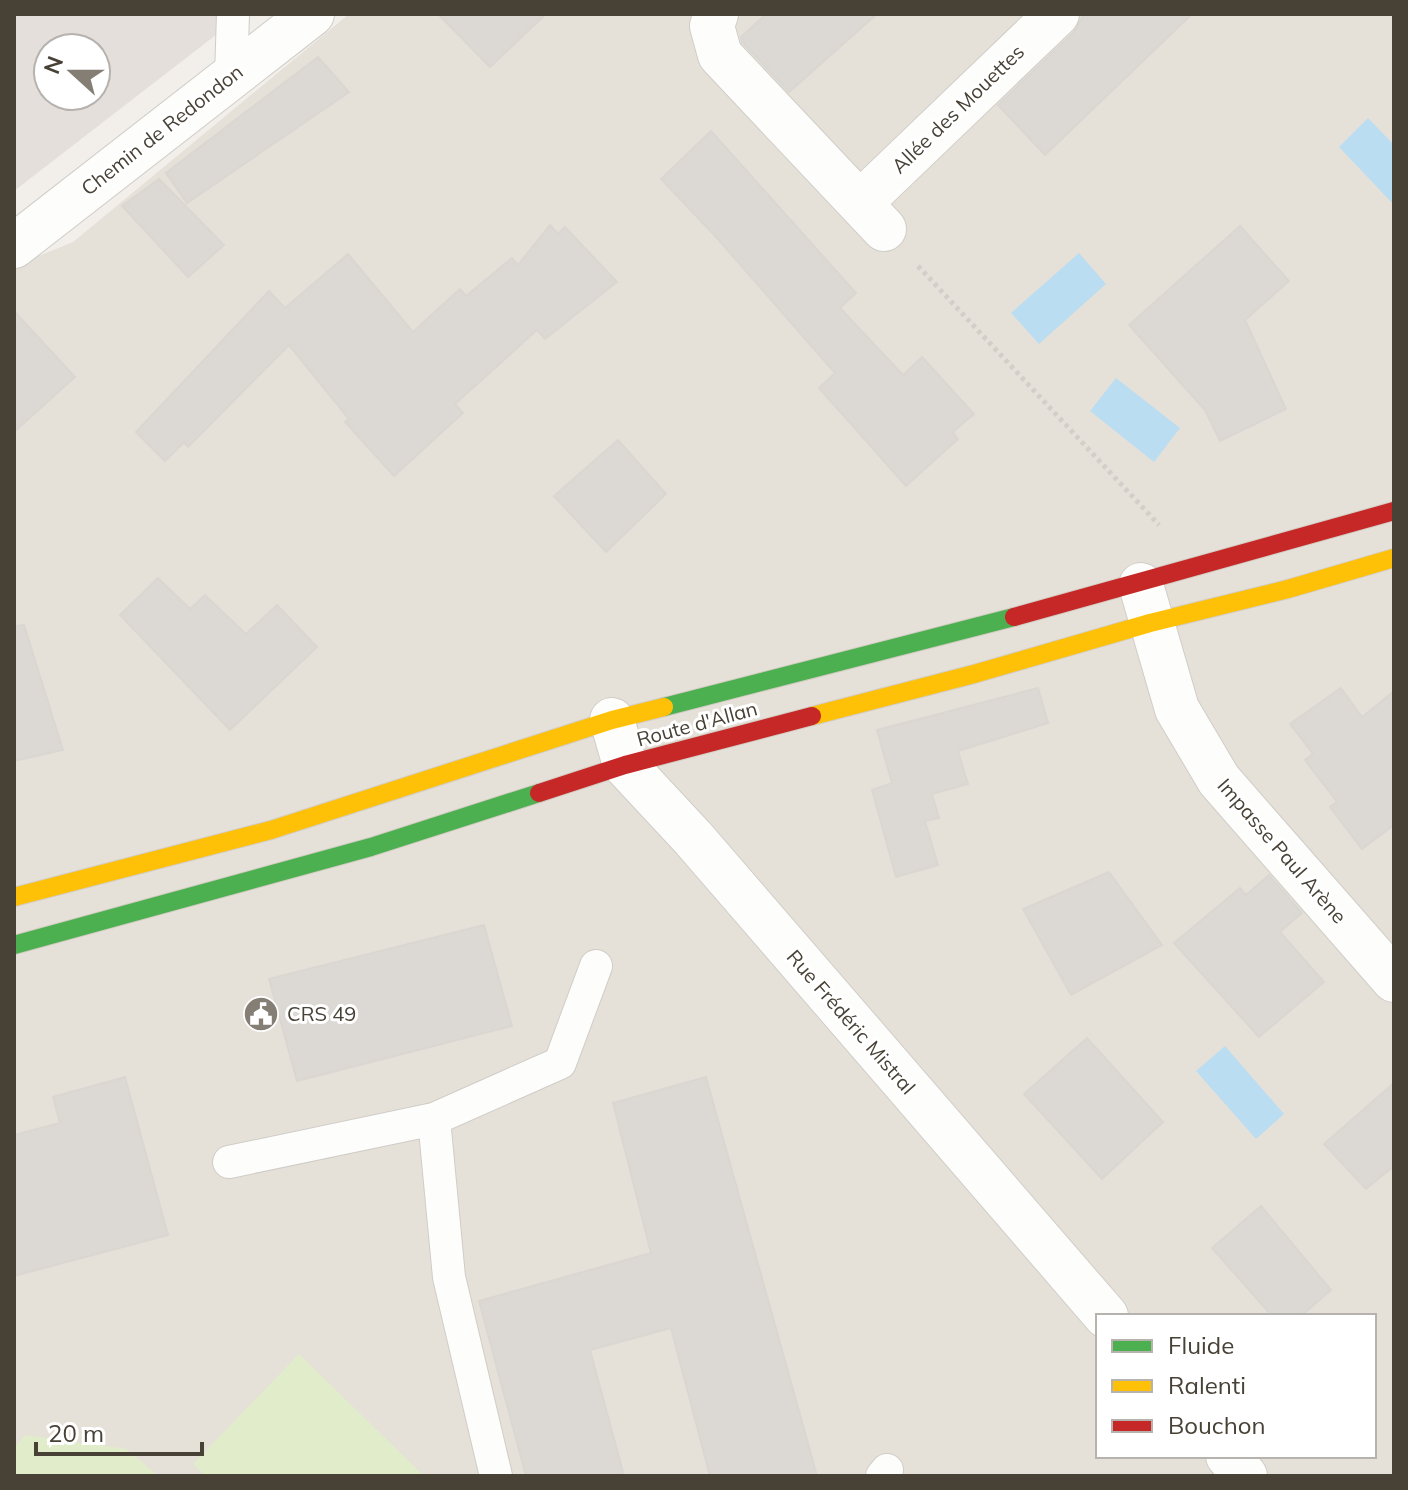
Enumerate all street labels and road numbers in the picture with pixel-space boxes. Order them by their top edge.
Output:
street label: Allée des Mouettes [886,39,1029,178]
street label: Chemin de Redondon [76,59,248,201]
street label: Route d'Allan [634,695,760,752]
street label: Impasse Paul Arène [1213,773,1352,928]
street label: Rue Frédéric Mistral [782,944,921,1099]

